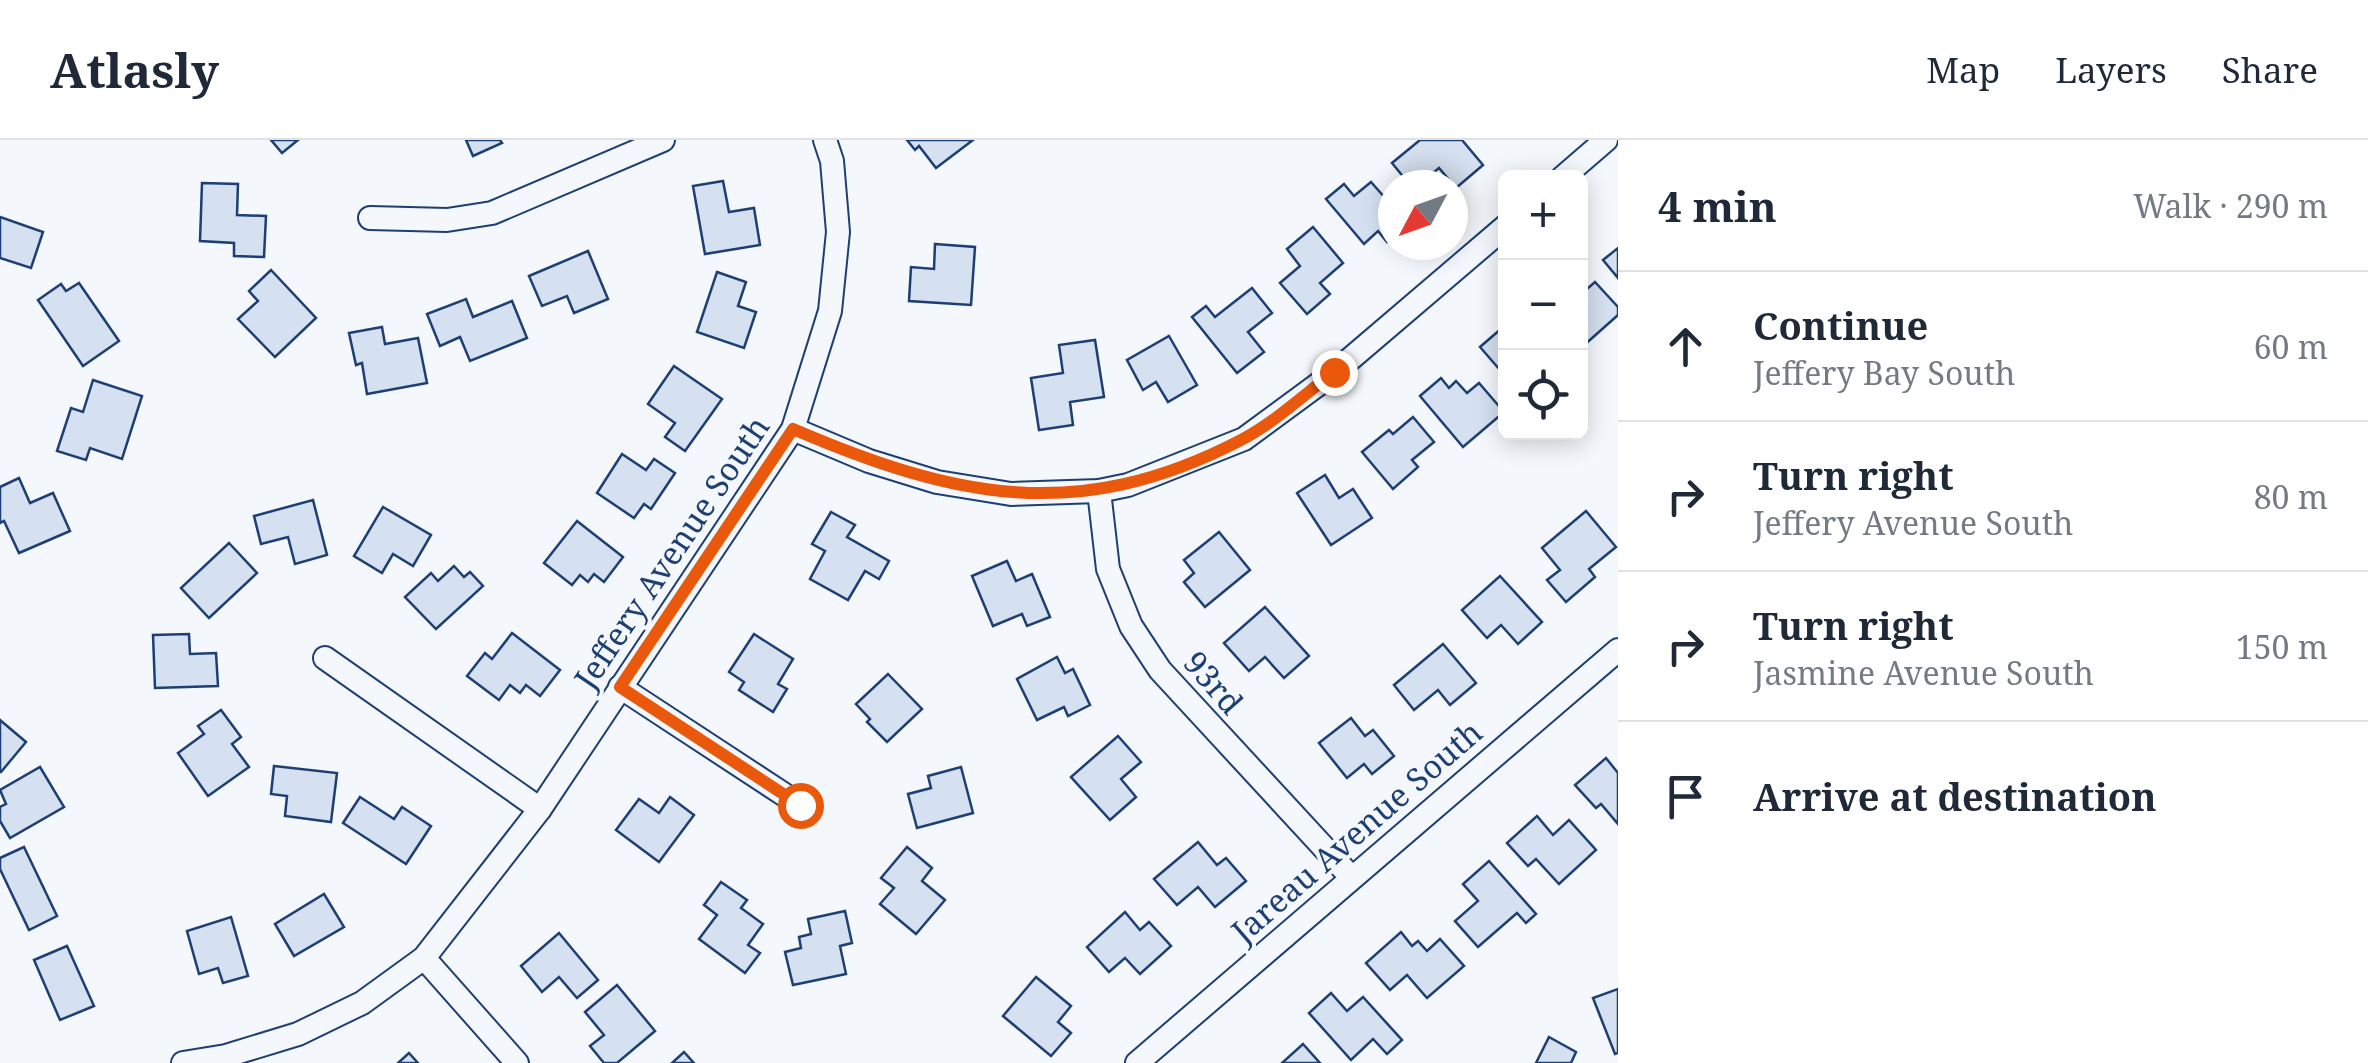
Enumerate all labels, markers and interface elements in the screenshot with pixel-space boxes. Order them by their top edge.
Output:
text: Atlasly [50,37,219,102]
text: Map [1926,46,2000,93]
text: Layers [2055,46,2167,93]
text: Share [2222,46,2318,93]
north arrow [1378,170,1468,260]
map controls [1498,170,1588,440]
button: + [1498,170,1588,260]
text: 4 min [1658,177,1777,234]
text: Walk · 290 m [2133,184,2328,227]
button: − [1498,260,1588,350]
text: Continue [1753,299,1928,351]
icon: ahead [1658,319,1713,374]
text: 60 m [2254,325,2328,368]
route end [1312,350,1358,396]
button: locate [1498,350,1588,440]
text: Jeffery Bay South [1753,351,2015,394]
street label: Jeffery Avenue South [563,407,778,698]
text: Turn right [1753,449,1954,501]
icon: right [1658,469,1713,524]
text: 80 m [2254,475,2328,518]
text: Jeffery Avenue South [1753,501,2073,544]
text: Turn right [1753,599,1954,651]
icon: right [1658,619,1713,674]
text: 150 m [2236,625,2328,668]
street label: 93rd [1175,641,1254,723]
text: Jasmine Avenue South [1753,651,2094,694]
street label: Jareau Avenue South [1221,710,1490,952]
icon: arrive [1658,769,1713,824]
text: Arrive at destination [1753,770,2157,822]
route start [778,783,824,829]

